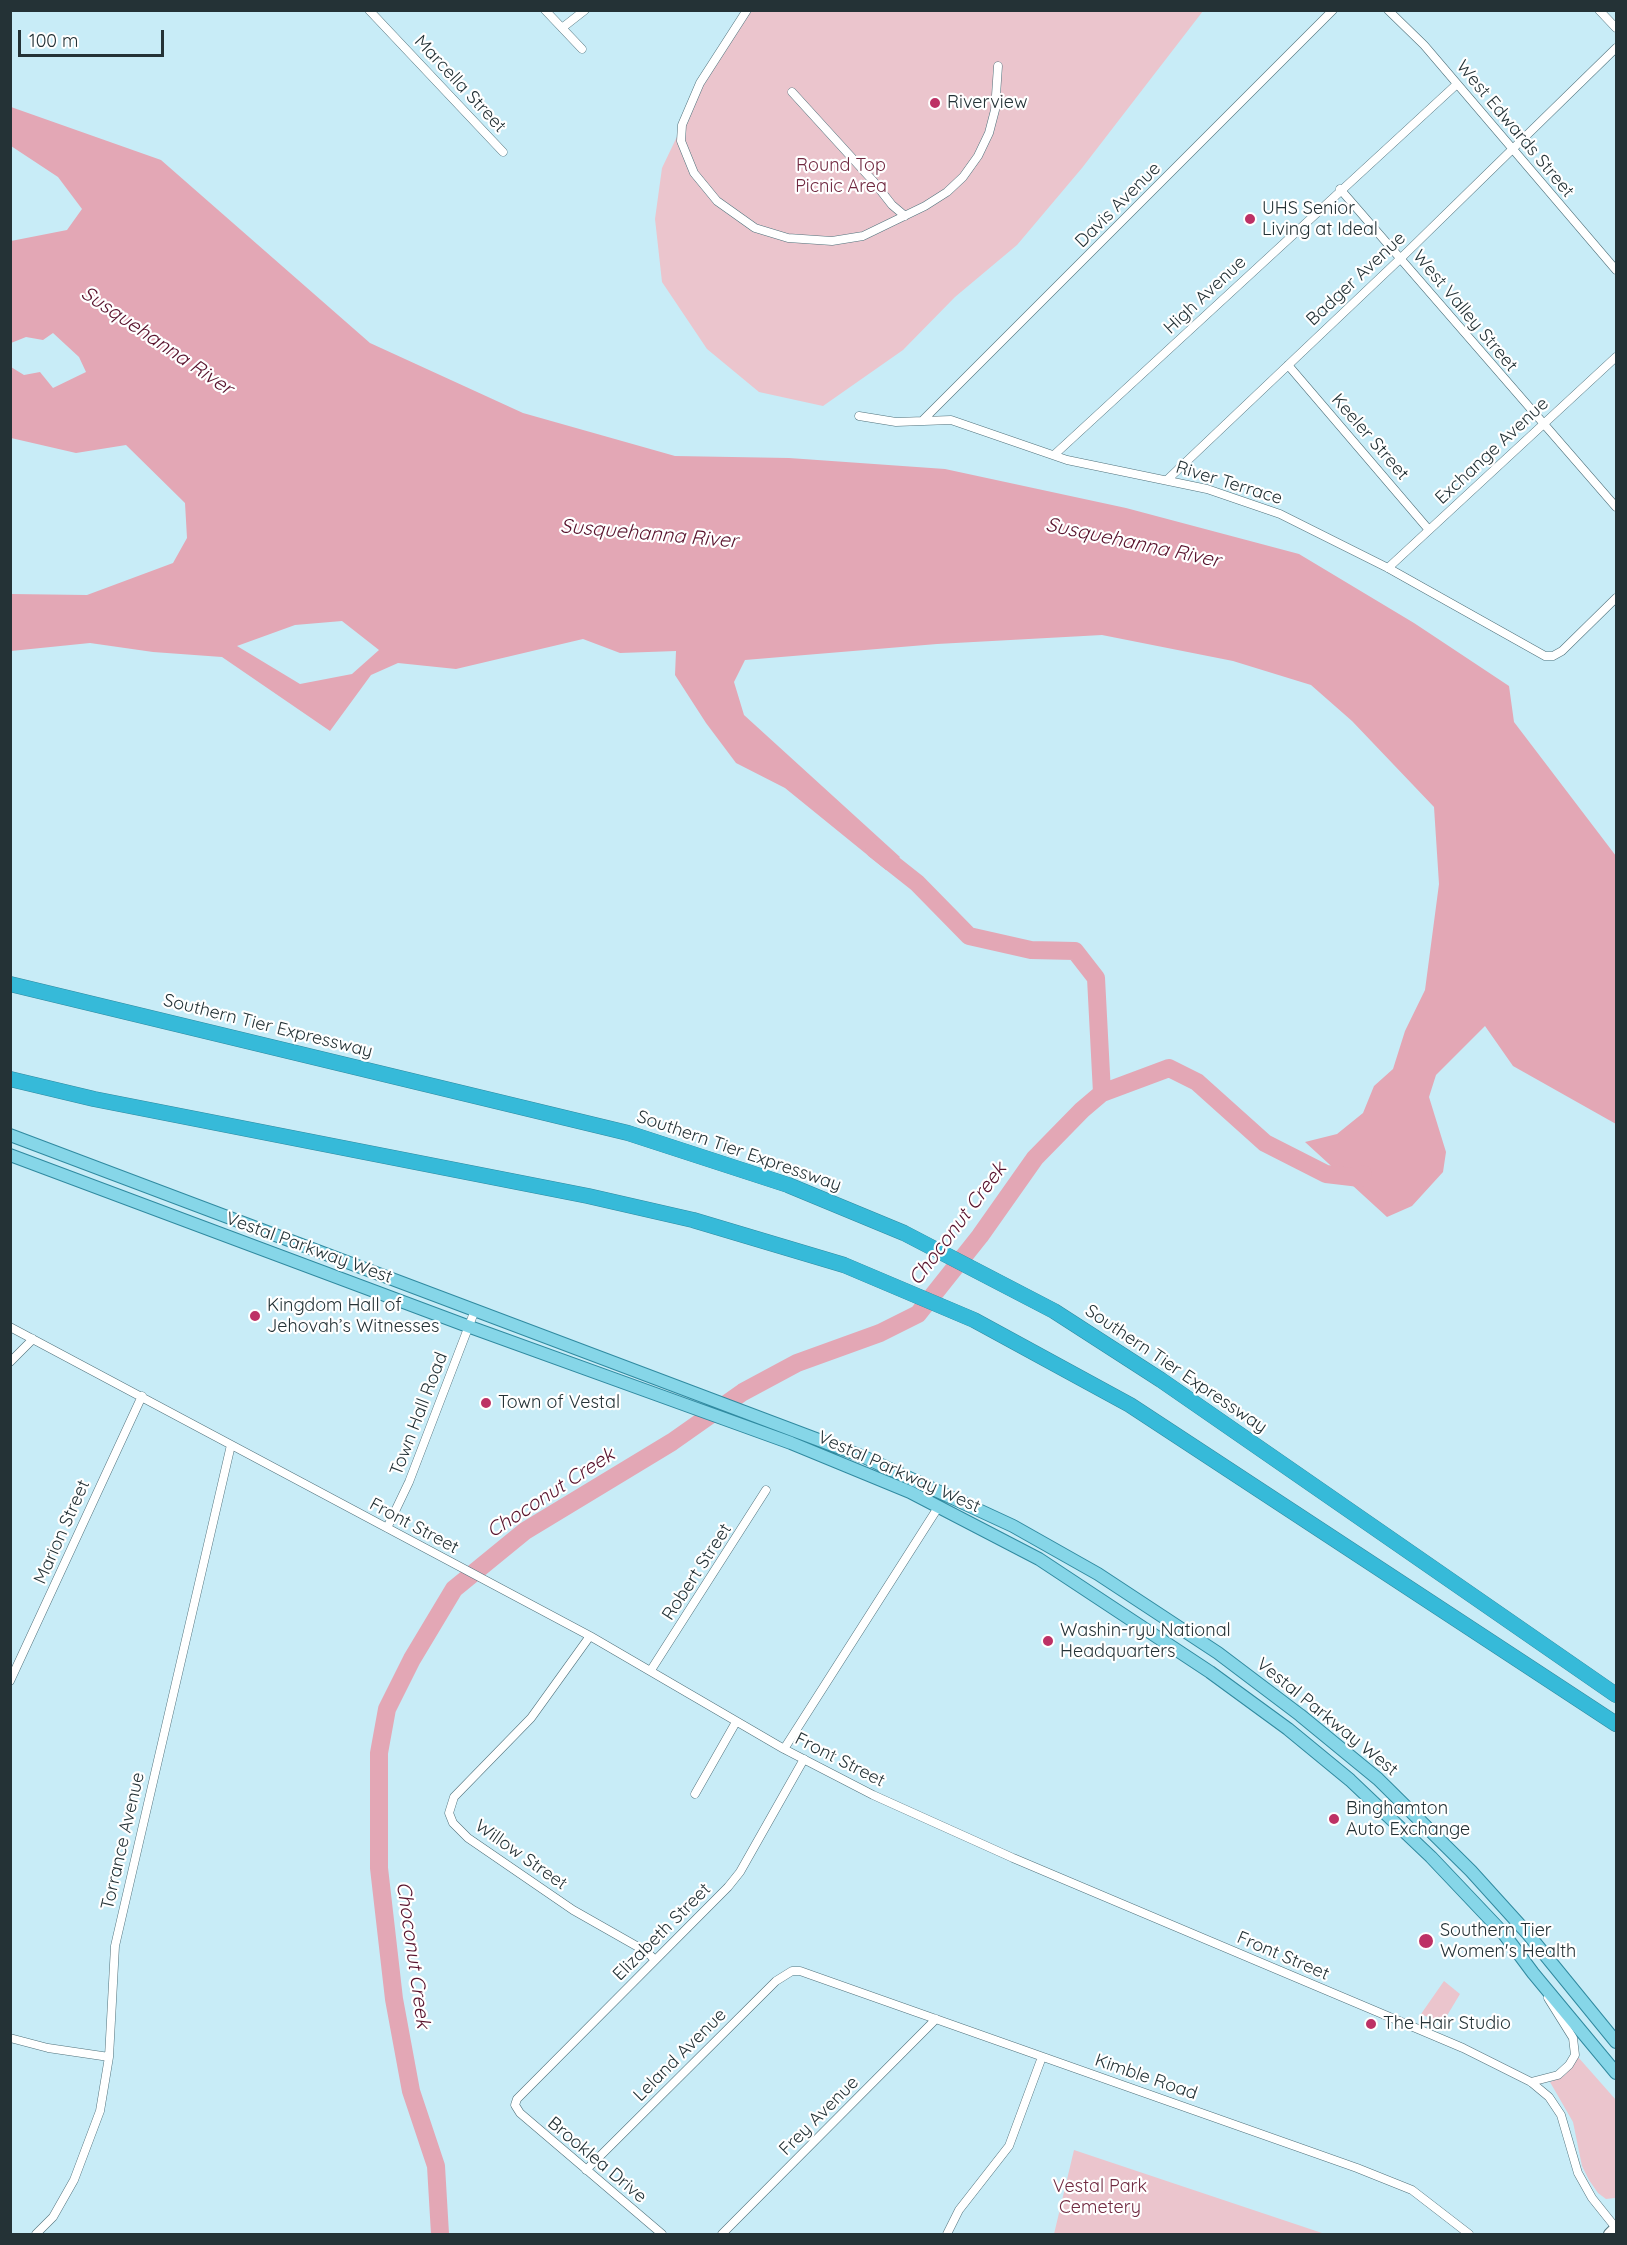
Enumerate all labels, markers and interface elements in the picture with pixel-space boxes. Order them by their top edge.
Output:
scale bar [21,18,166,56]
text: 100 m [29,29,78,52]
street label: Marcella Street [409,31,511,137]
street label: West Edwards Street [1451,56,1579,202]
place label: Riverview [947,92,1027,114]
marker: Riverview [928,96,942,110]
park label: Round Top Picnic Area [795,155,887,198]
street label: Davis Avenue [1071,158,1165,252]
place label: UHS Senior Living at Ideal [1262,198,1378,240]
marker: UHS Senior Living at Ideal [1243,212,1257,226]
street label: Badger Avenue [1302,227,1410,331]
street label: West Valley Street [1408,246,1522,376]
street label: High Avenue [1159,251,1251,339]
water label: Susquehanna River [76,281,238,401]
street label: Keeler Street [1327,389,1413,485]
street label: Exchange Avenue [1431,393,1553,509]
street label: River Terrace [1173,457,1285,509]
water label: Susquehanna River [1043,513,1223,573]
water label: Susquehanna River [559,514,739,554]
street label: Southern Tier Expressway [161,990,375,1062]
street label: Southern Tier Expressway [634,1106,844,1196]
water label: Choconut Creek [904,1158,1012,1290]
street label: Vestal Parkway West [223,1208,395,1288]
place label: Kingdom Hall of Jehovah’s Witnesses [267,1295,439,1338]
street label: Southern Tier Expressway [1081,1300,1271,1438]
marker: Kingdom Hall of Jehovah’s Witnesses [248,1309,262,1323]
street label: Town Hall Road [386,1349,452,1479]
place label: Town of Vestal [498,1392,620,1414]
marker: Town of Vestal [479,1396,493,1410]
street label: Vestal Parkway West [814,1426,984,1518]
water label: Choconut Creek [483,1443,619,1543]
street label: Marion Street [29,1476,95,1588]
street label: Front Street [366,1493,462,1559]
street label: Robert Street [658,1520,736,1624]
place label: Washin-ryu National Headquarters [1060,1620,1231,1662]
marker: Washin-ryu National Headquarters [1041,1634,1055,1648]
street label: Vestal Parkway West [1252,1653,1402,1781]
street label: Front Street [791,1728,889,1792]
street label: Torrance Avenue [97,1770,149,1912]
place label: Binghamton Auto Exchange [1346,1798,1470,1840]
marker: Binghamton Auto Exchange [1327,1812,1341,1826]
street label: Willow Street [471,1815,571,1895]
street label: Elizabeth Street [609,1879,715,1985]
water label: Choconut Creek [391,1880,435,2030]
place label: Southern Tier Women's Health [1440,1920,1576,1962]
street label: Front Street [1234,1927,1332,1985]
marker: Southern Tier Women's Health [1417,1932,1435,1950]
street label: Leland Avenue [629,2004,731,2106]
place label: The Hair Studio [1383,2013,1511,2035]
marker: The Hair Studio [1364,2017,1378,2031]
street label: Kimble Road [1092,2049,1200,2105]
street label: Frey Avenue [775,2072,863,2160]
street label: Brooklea Drive [543,2112,651,2208]
park label: Vestal Park Cemetery [1053,2176,1147,2218]

